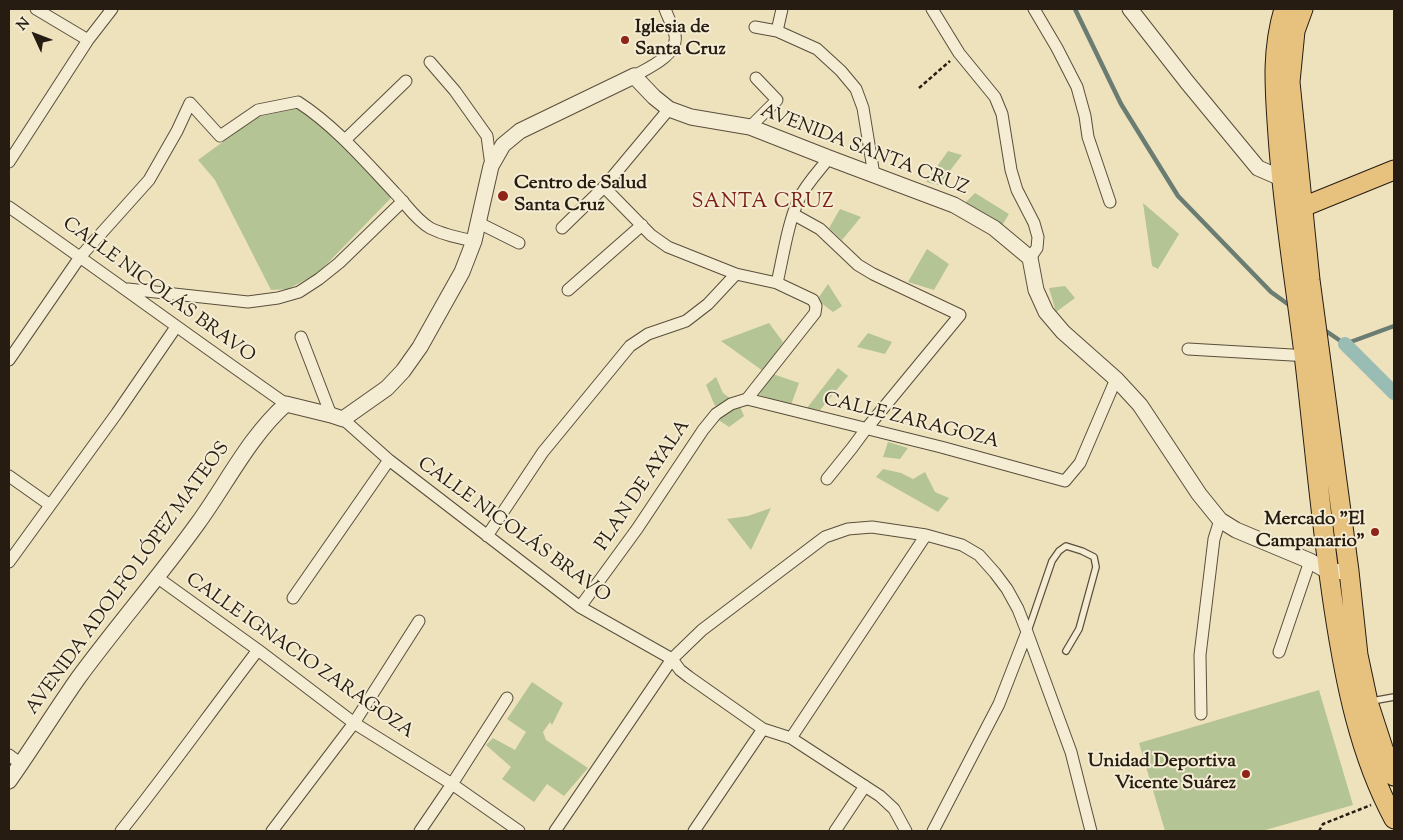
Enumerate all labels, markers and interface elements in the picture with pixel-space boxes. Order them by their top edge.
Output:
north arrow [10,10,60,60]
text: N [13,14,35,36]
place label: Iglesia de Santa Cruz [635,18,726,62]
marker: Iglesia de Santa Cruz [619,34,631,46]
street label: AVENIDA SANTA CRUZ [757,101,971,201]
place label: Centro de Salud Santa Cruz [514,174,647,218]
marker: Centro de Salud Santa Cruz [496,189,510,203]
district label: SANTA CRUZ [690,192,836,216]
street label: CALLE NICOLÁS BRAVO [57,213,259,369]
street label: CALLE ZARAGOZA [821,389,1001,455]
street label: PLAN DE AYALA [592,416,696,556]
street label: AVENIDA ADOLFO LÓPEZ MATEOS [22,438,236,720]
street label: CALLE NICOLÁS BRAVO [412,453,614,609]
place label: Mercado "El Campanario" [1256,510,1365,554]
marker: Mercado "El Campanario" [1369,526,1381,538]
street label: CALLE IGNACIO ZARAGOZA [180,569,418,745]
place label: Unidad Deportiva Vicente Suárez [1088,752,1236,796]
marker: Unidad Deportiva Vicente Suárez [1240,768,1252,780]

